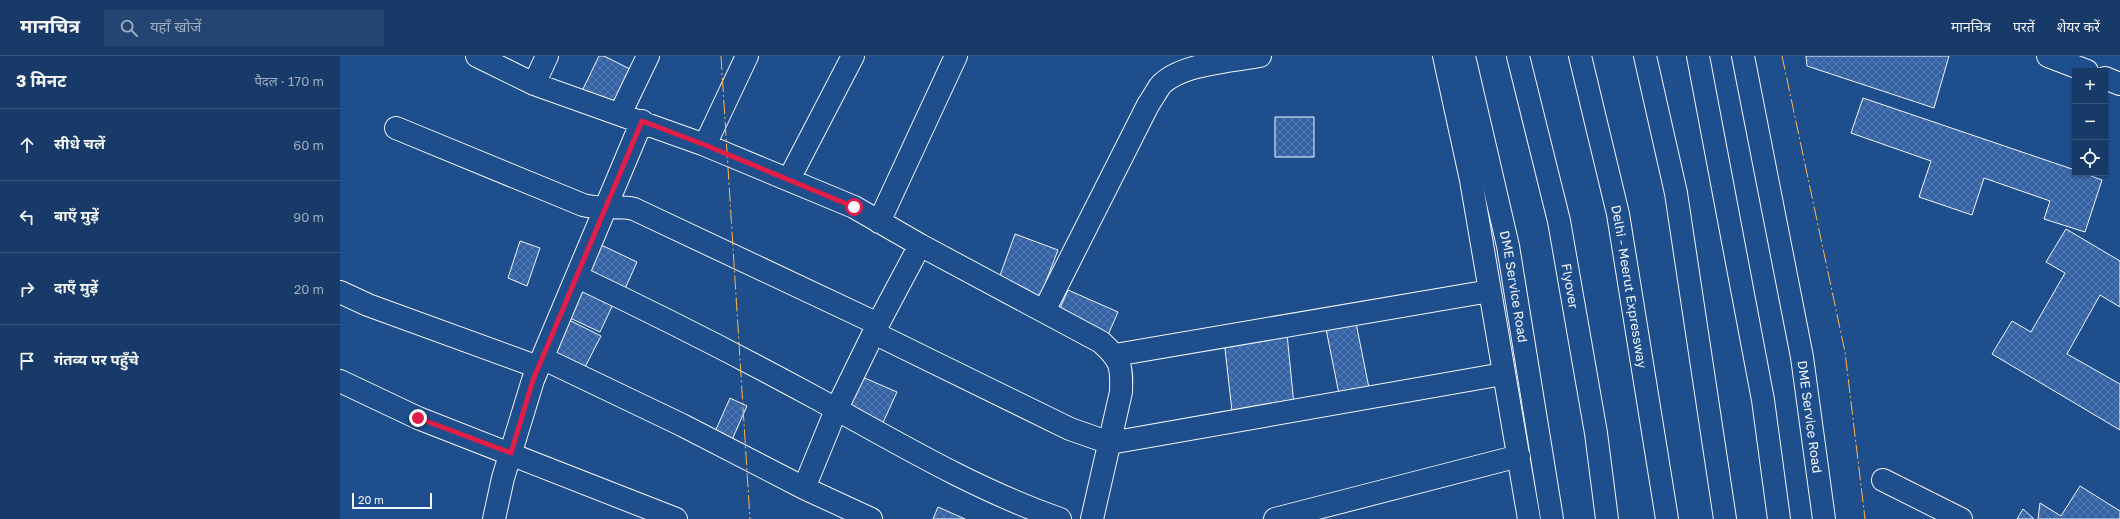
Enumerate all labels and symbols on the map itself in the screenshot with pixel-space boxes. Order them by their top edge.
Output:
route start [845,198,863,216]
street label: Delhi - Meerut Expressway [1608,203,1651,370]
street label: DME Service Road [1497,229,1531,344]
street label: Flyover [1559,262,1582,310]
street label: DME Service Road [1795,359,1826,474]
route end [409,409,427,427]
scale bar [352,491,432,510]

